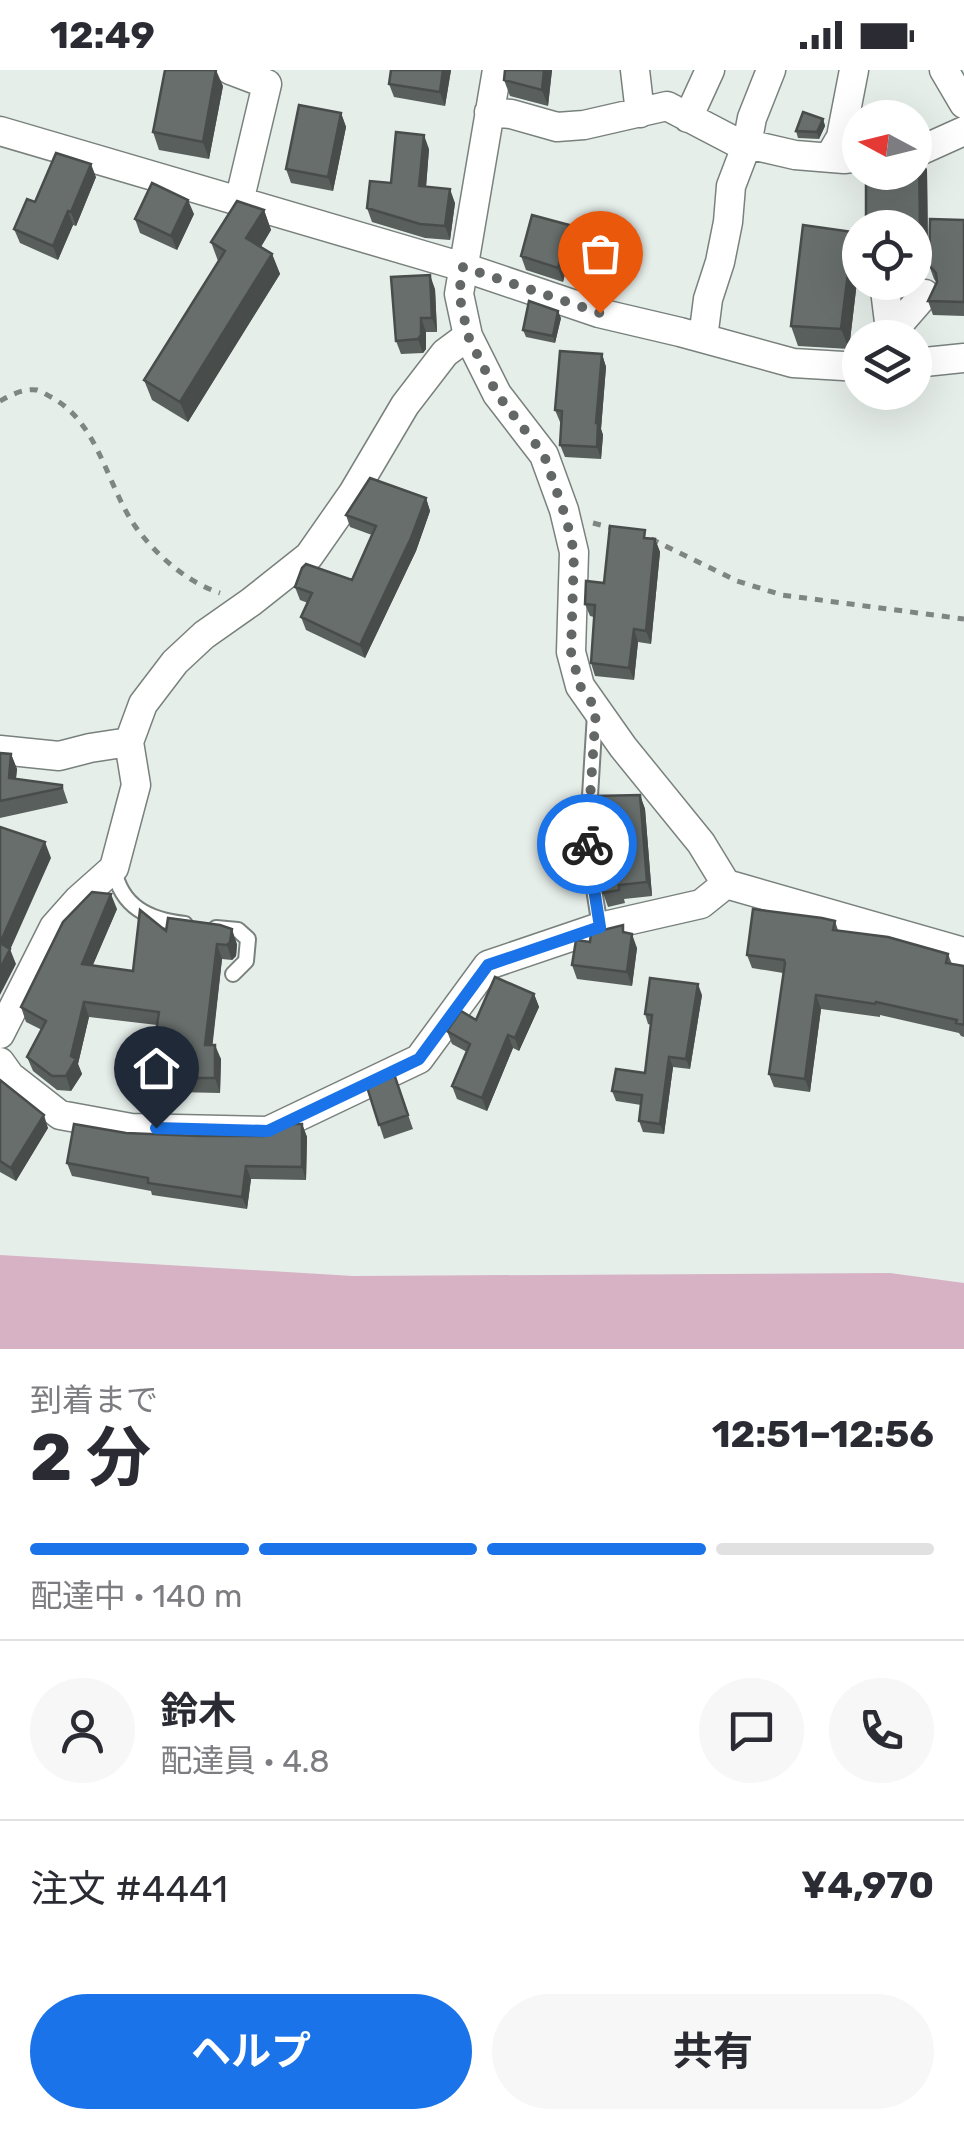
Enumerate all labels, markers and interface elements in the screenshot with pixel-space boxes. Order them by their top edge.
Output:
text: 12:49 [50,12,155,58]
north arrow [842,100,932,190]
map controls [842,100,932,410]
button: locate [842,210,932,300]
pin [558,211,643,314]
icon: bag [573,226,628,281]
button: layers [842,320,932,410]
courier [537,794,637,894]
icon: bike [560,817,615,872]
pin [114,1026,199,1129]
icon: home [129,1041,184,1096]
text: 到着まで [30,1381,158,1419]
text: 12:51–12:56 [712,1411,934,1457]
text: 2 分 [30,1419,151,1496]
text: 配達中 · 140 m [30,1577,242,1615]
button: person [30,1678,135,1783]
button: chat [699,1678,804,1783]
button: phone [829,1678,934,1783]
text: 鈴木 [160,1688,236,1734]
text: 配達員 · 4.8 [160,1742,330,1780]
text: ¥4,970 [801,1862,934,1908]
text: 注文 #4441 [30,1866,228,1912]
button: ヘルプ [30,1994,472,2109]
button: 共有 [492,1994,934,2109]

